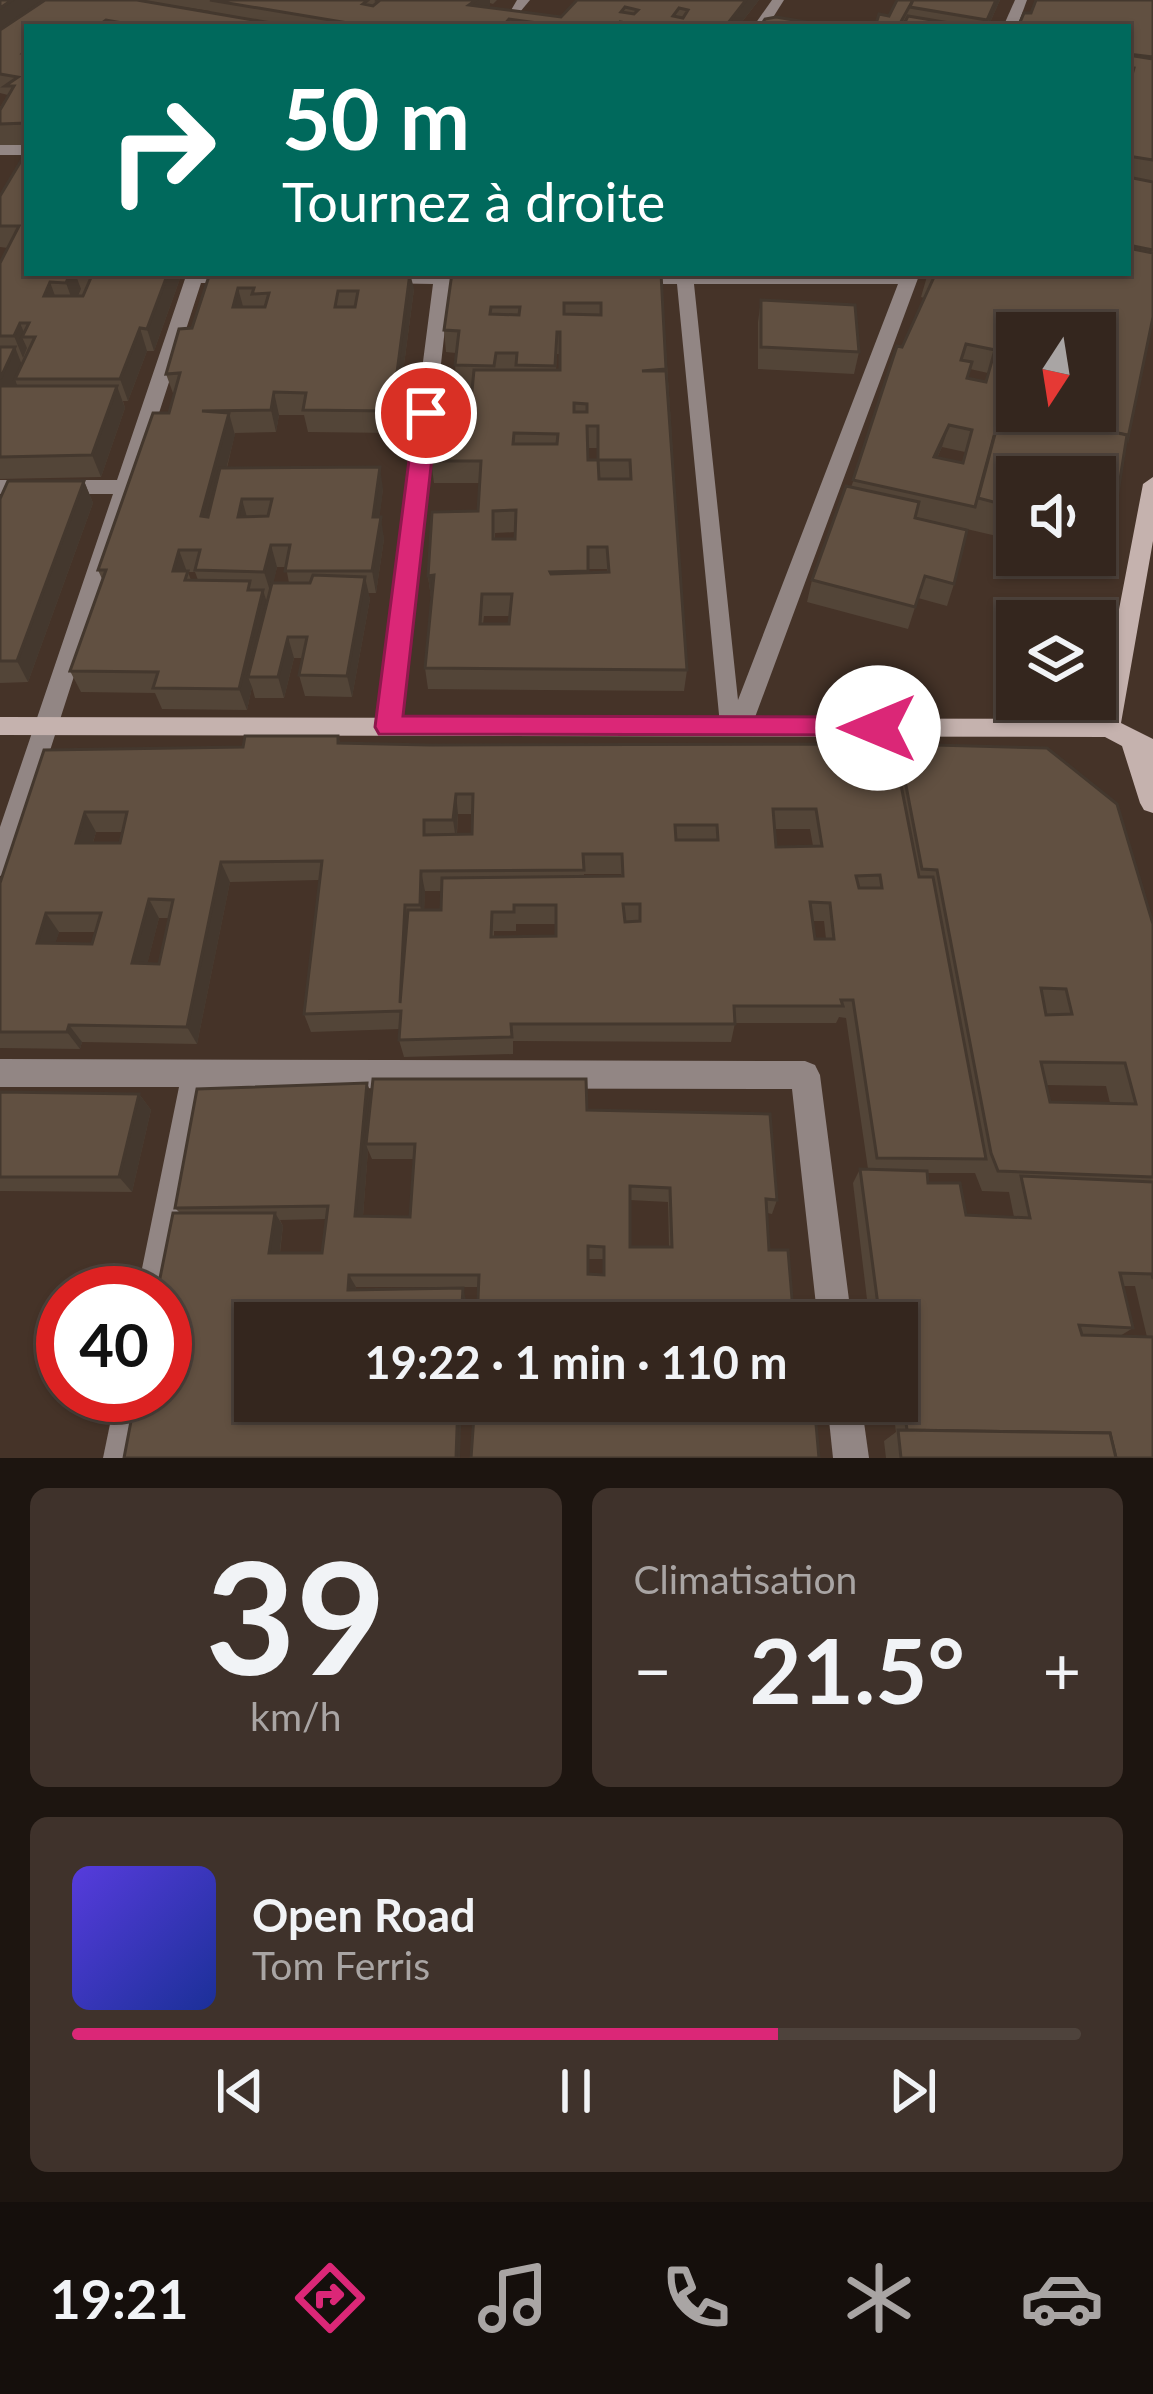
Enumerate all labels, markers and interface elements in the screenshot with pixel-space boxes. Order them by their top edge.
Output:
text: 50 m [282,67,470,168]
icon: right [84,72,240,228]
text: Tournez à droite [282,169,665,234]
north arrow [996,312,1116,432]
map controls [996,312,1116,720]
pin [375,362,477,464]
icon: arrive [393,380,459,446]
button: sound [996,456,1116,576]
button: layers [996,600,1116,720]
position arrow [815,665,941,791]
speed limit sign: 40 [36,1266,192,1422]
text: 19:22 · 1 min · 110 m [365,1335,787,1389]
text: 39 [205,1521,386,1708]
text: Climatisation [634,1556,857,1602]
text: 21.5° [750,1615,965,1723]
text: − [634,1630,672,1709]
text: + [1043,1630,1081,1709]
text: km/h [250,1693,341,1739]
text: Open Road [252,1888,476,1942]
text: Tom Ferris [252,1942,430,1988]
icon: previous [207,2058,273,2124]
icon: pause [543,2058,609,2124]
icon: next [880,2058,946,2124]
icon: directions [288,2256,372,2340]
icon: music [471,2256,555,2340]
icon: phone [654,2256,738,2340]
icon: climate [837,2256,921,2340]
icon: car [1020,2256,1104,2340]
text: 19:21 [49,2266,189,2331]

